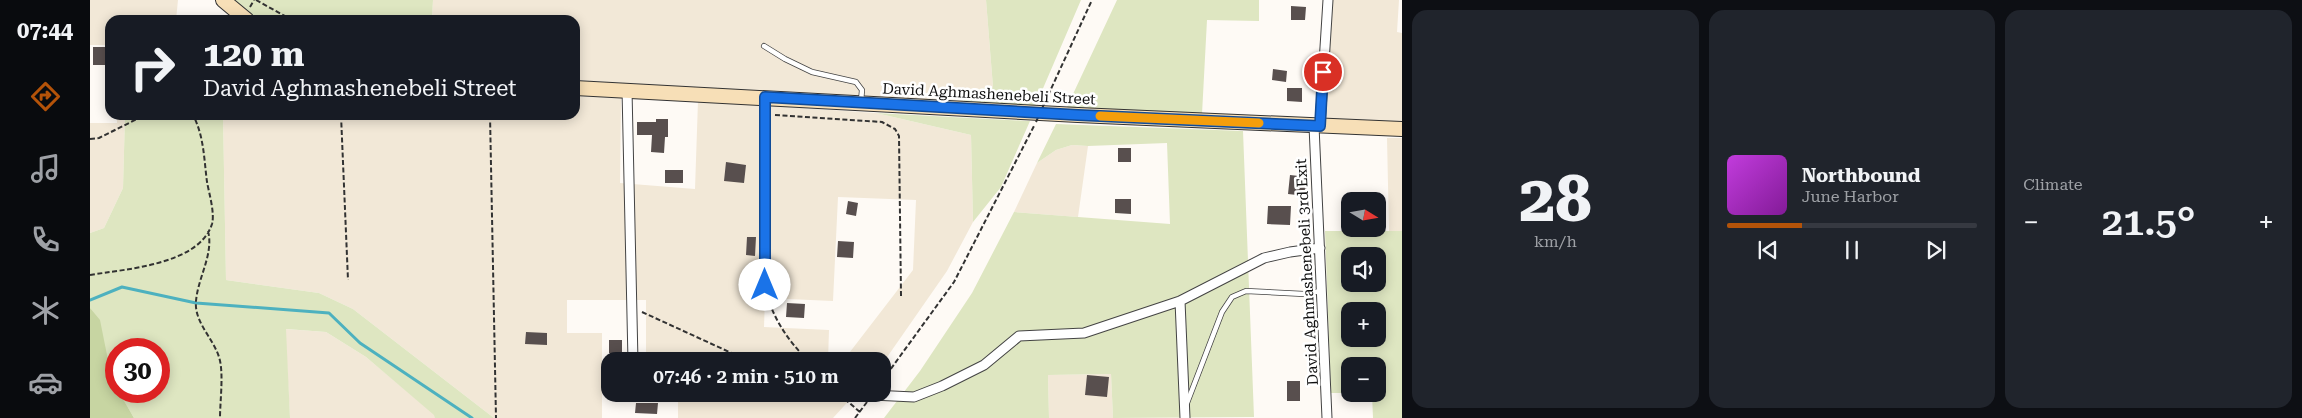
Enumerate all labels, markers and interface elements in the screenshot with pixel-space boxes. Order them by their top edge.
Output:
text: 07:44 [17,18,73,43]
text: 120 m [203,34,304,75]
icon: right [120,35,185,100]
pin [1302,51,1344,93]
icon: arrive [1309,58,1337,86]
text: David Aghmashenebeli Street [203,76,516,101]
icon: directions [28,79,63,114]
street label: David Aghmashenebeli Street [882,79,1097,109]
icon: music [28,151,63,186]
street label: David Aghmashenebeli 3rd Exit [1292,158,1322,386]
text: 28 [1519,161,1592,237]
text: Northbound [1802,164,1920,187]
text: Climate [2023,175,2083,194]
text: June Harbor [1802,187,1899,206]
north arrow [1341,192,1386,238]
map controls [1341,192,1386,402]
text: 21.5° [2102,200,2196,244]
text: − [2023,206,2039,239]
text: + [2258,206,2274,239]
icon: phone [28,222,63,257]
text: km/h [1534,232,1577,251]
icon: previous [1754,236,1782,264]
icon: pause [1838,236,1866,264]
icon: next [1922,236,1950,264]
button: sound [1341,247,1386,292]
position arrow [738,258,790,310]
icon: climate [28,293,63,328]
button: + [1341,302,1386,347]
speed limit sign: 30 [105,338,170,403]
button: − [1341,357,1386,402]
icon: car [28,365,63,400]
text: 07:46 · 2 min · 510 m [653,365,839,388]

